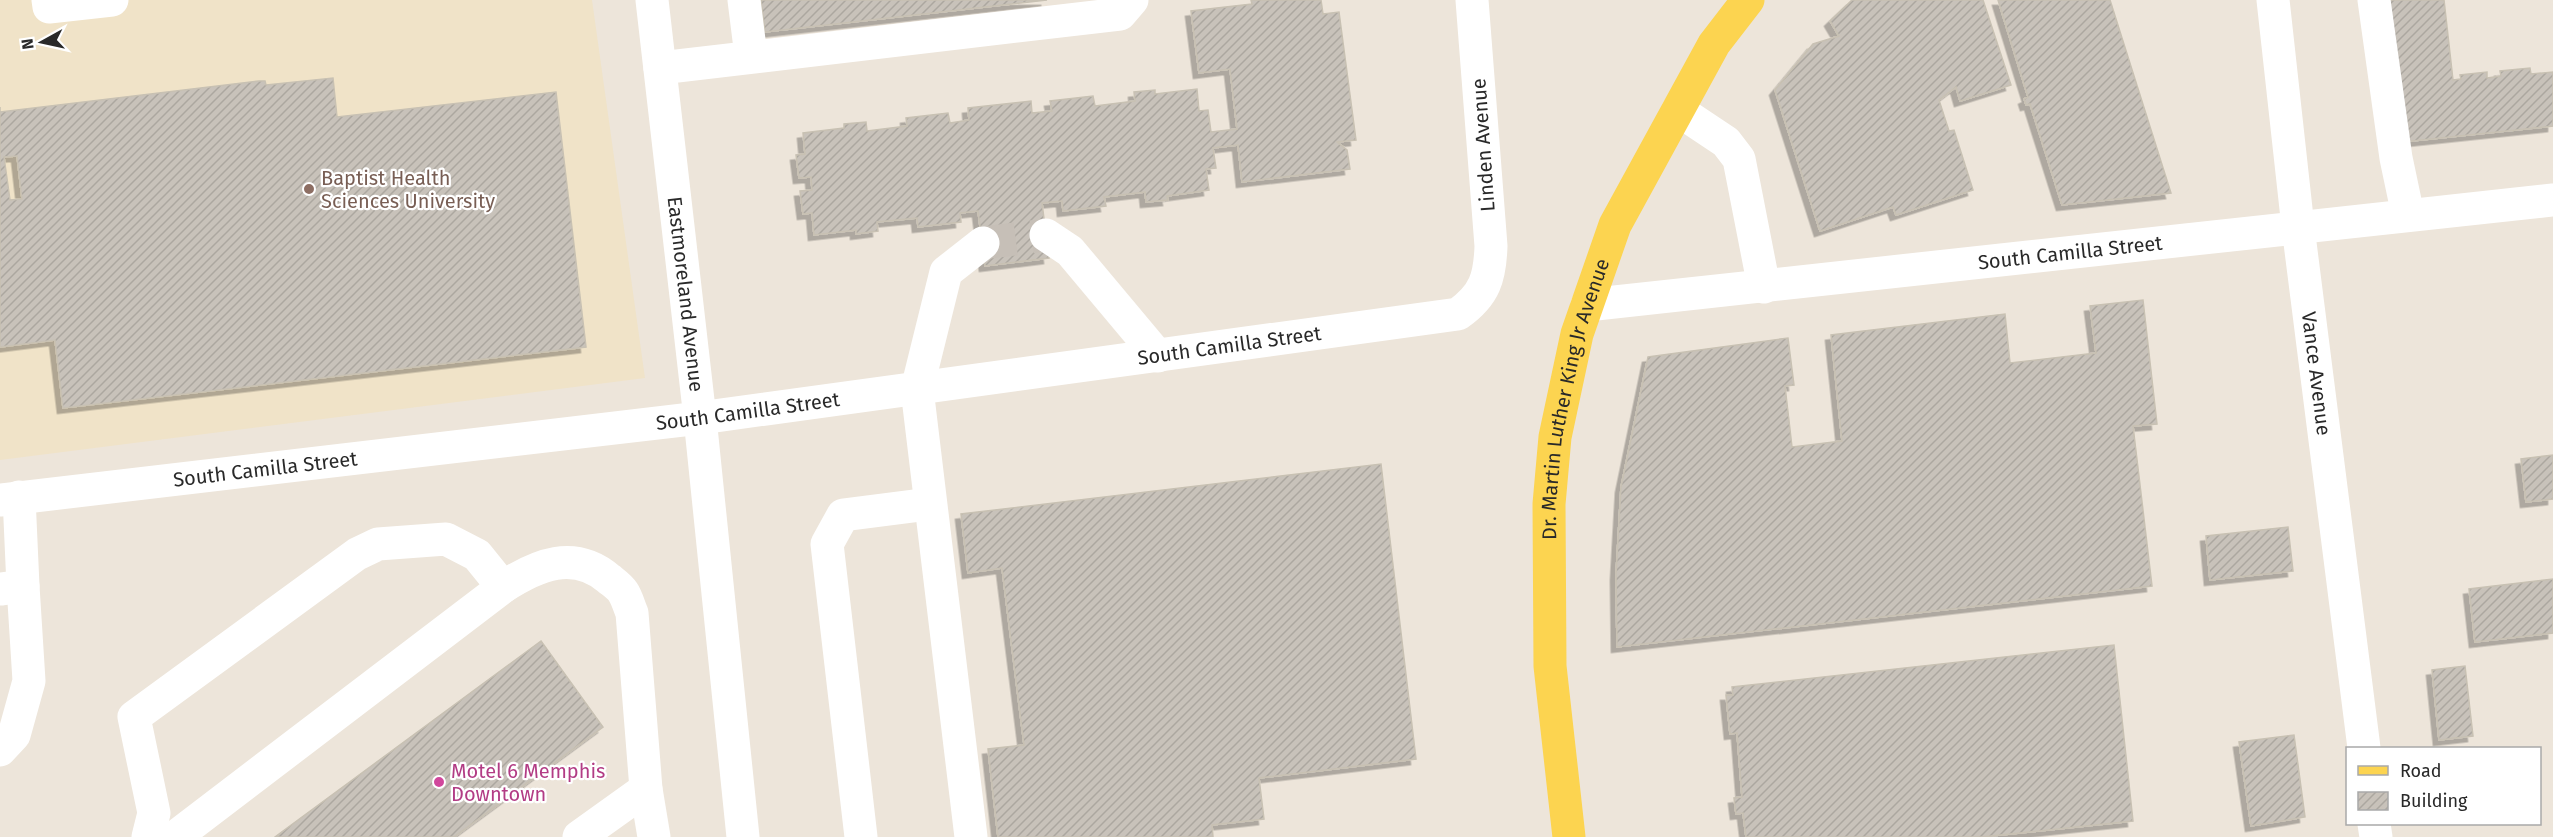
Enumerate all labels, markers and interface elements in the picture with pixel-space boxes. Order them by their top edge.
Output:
north arrow [12,12,72,72]
text: N [17,37,38,51]
street label: Linden Avenue [1466,78,1500,212]
place label: Baptist Health Sciences University [321,166,495,213]
marker: Baptist Health Sciences University [302,182,316,196]
street label: Eastmoreland Avenue [663,195,709,393]
street label: South Camilla Street [1977,230,2164,274]
street label: Dr. Martin Luther King Jr Avenue [1536,255,1614,540]
street label: Vance Avenue [2297,310,2336,437]
street label: South Camilla Street [1136,321,1323,370]
street label: South Camilla Street [654,387,842,435]
street label: South Camilla Street [172,446,359,492]
legend [2346,747,2541,825]
place label: Motel 6 Memphis Downtown [451,759,605,806]
text: Road [2400,760,2442,782]
marker: Motel 6 Memphis Downtown [432,775,446,789]
text: Building [2400,790,2468,812]

